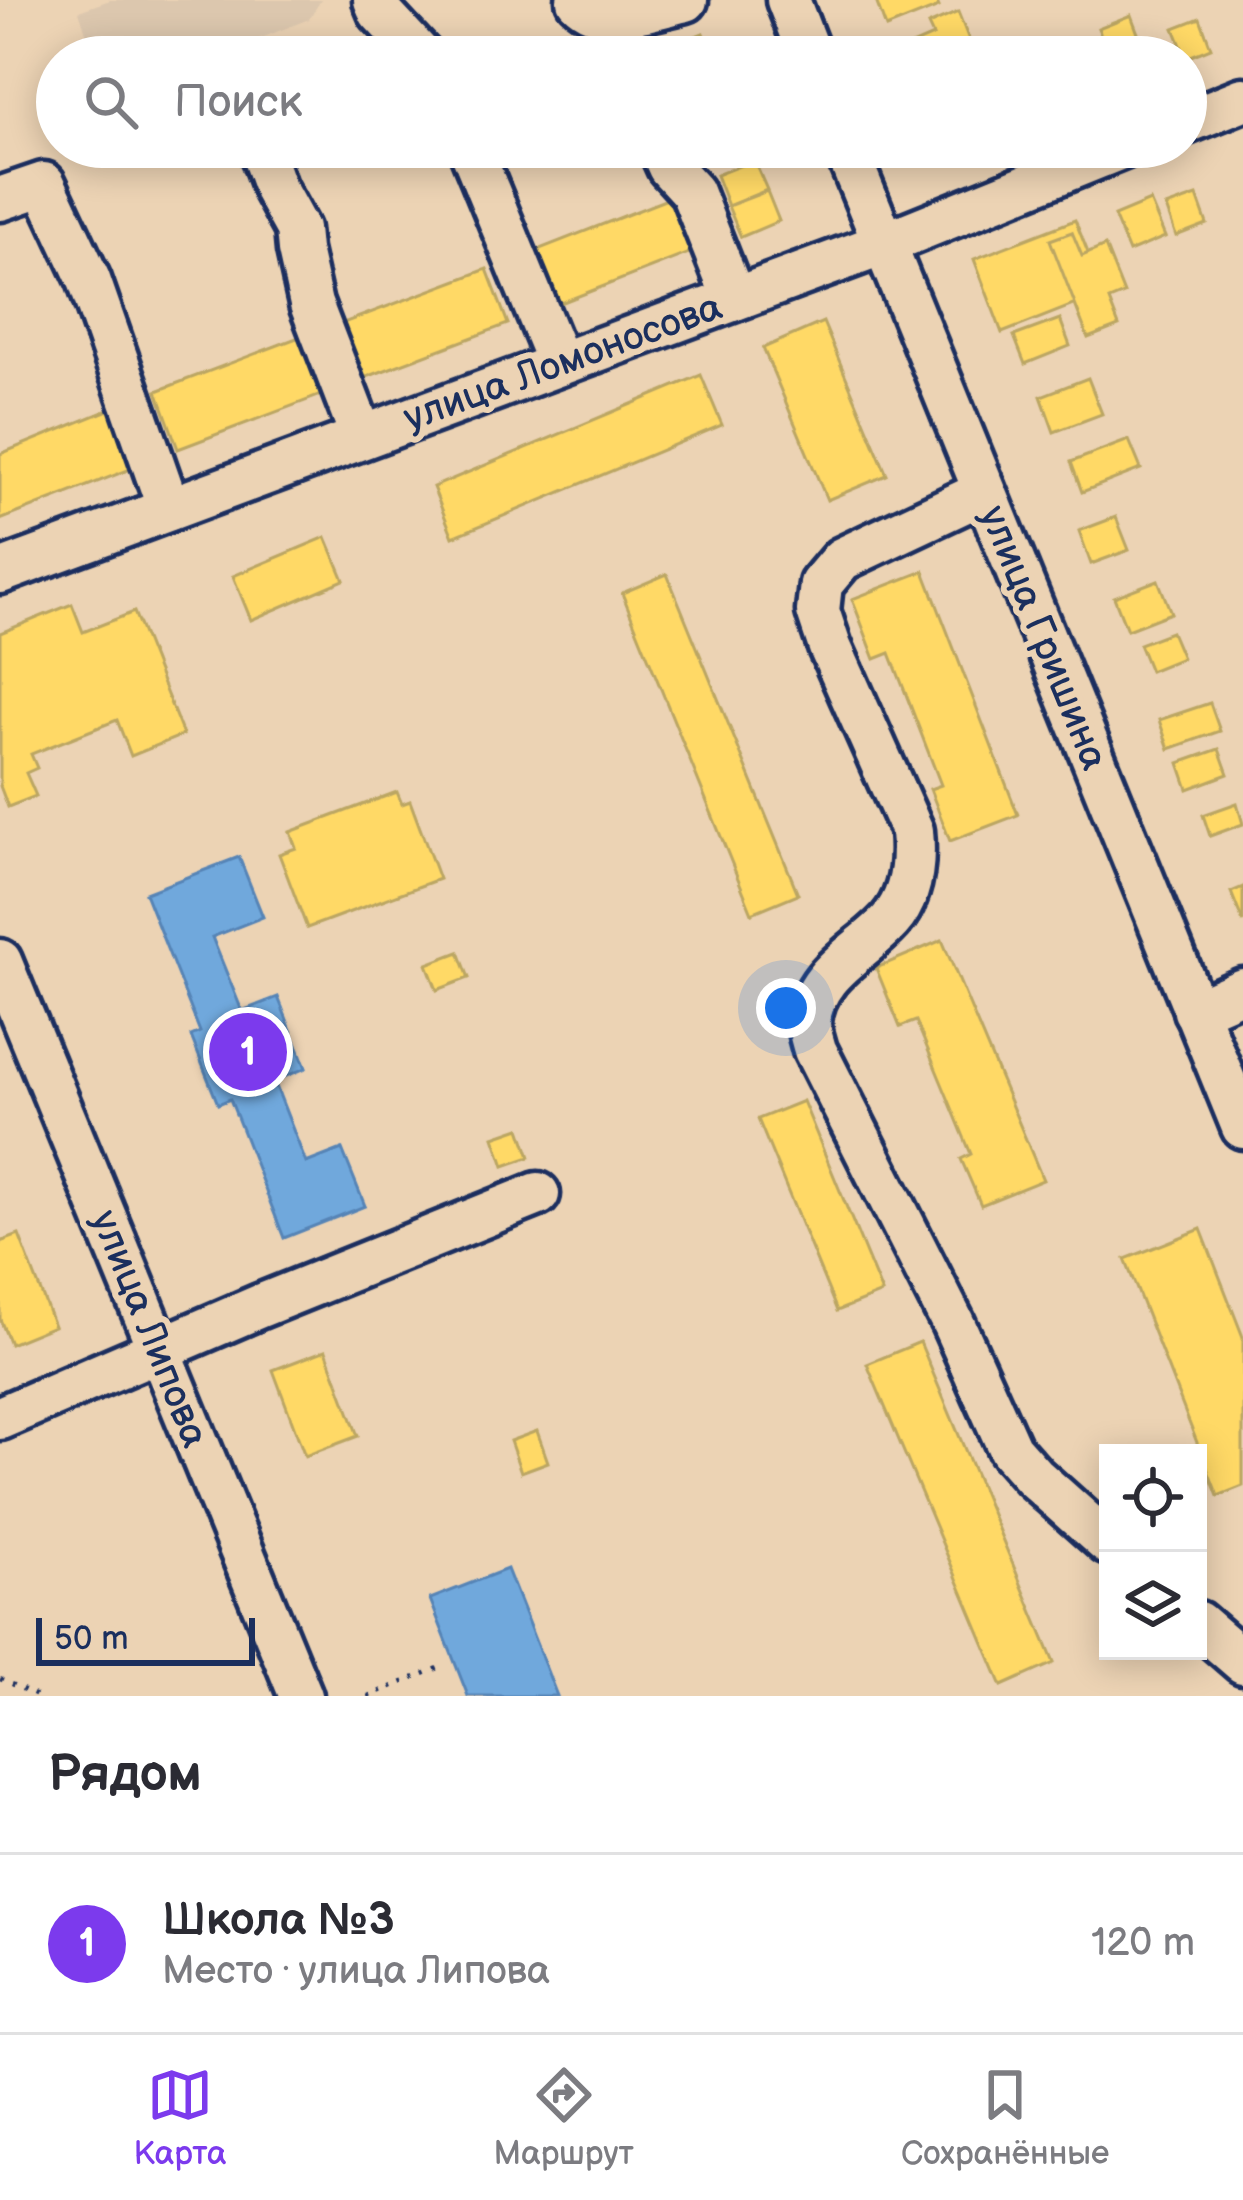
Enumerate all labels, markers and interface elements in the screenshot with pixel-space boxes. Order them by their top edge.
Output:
search box [36,36,1207,168]
icon: search [78,69,144,135]
text: Поиск [174,75,302,130]
street label: улица Ломоносова [398,284,728,442]
street label: улица Гришина [969,499,1117,777]
your location [756,978,816,1038]
pin: 1 [209,1007,287,1097]
street label: улица Липова [80,1204,218,1454]
map controls [1099,1444,1207,1660]
button: locate [1099,1444,1207,1552]
button: layers [1099,1552,1207,1660]
scale bar [36,1612,255,1665]
text: 50 m [54,1619,129,1659]
text: Рядом [48,1744,202,1805]
text: Школа №3 [162,1893,394,1948]
text: 1 [79,1920,95,1967]
text: 120 m [1091,1920,1195,1967]
text: Место · улица Липова [162,1948,550,1995]
tab: Карта [134,2062,226,2174]
tab: Маршрут [494,2062,634,2174]
tab: Сохранённые [901,2062,1109,2174]

